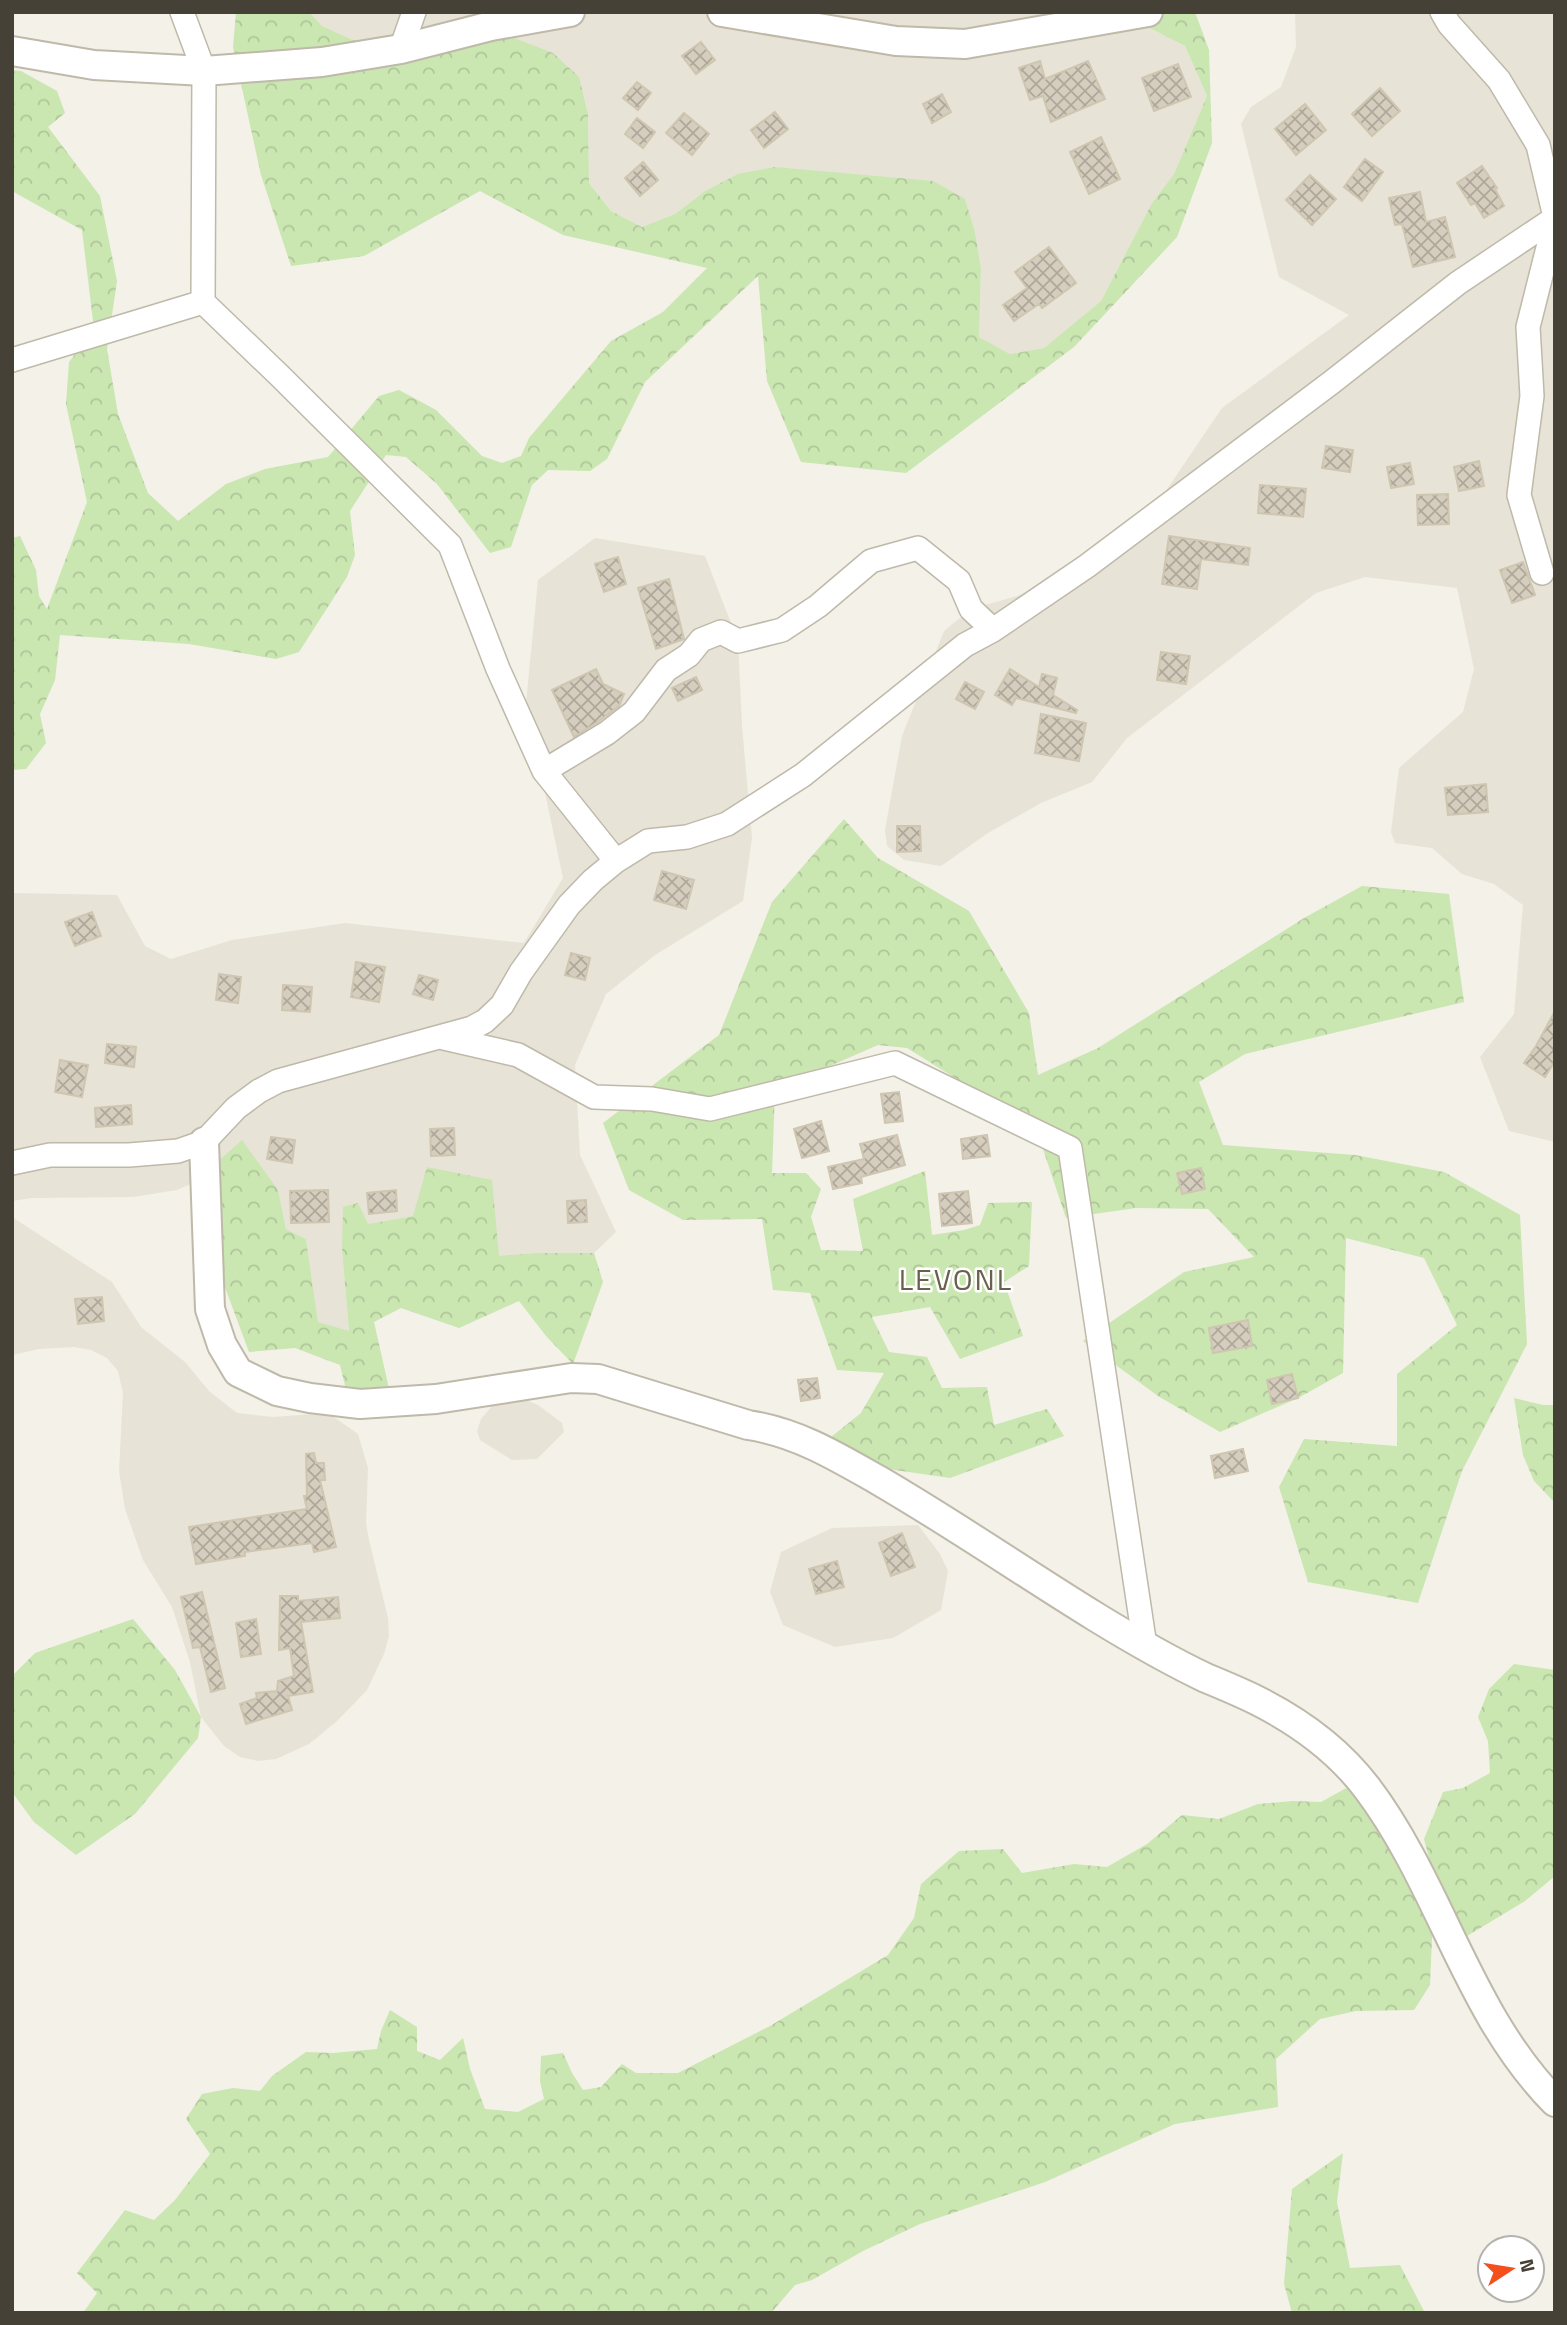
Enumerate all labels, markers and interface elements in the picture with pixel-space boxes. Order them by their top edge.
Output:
district label: LEVONL [899,1256,1013,1302]
north arrow [1476,2234,1546,2304]
text: N [1513,2256,1544,2275]

